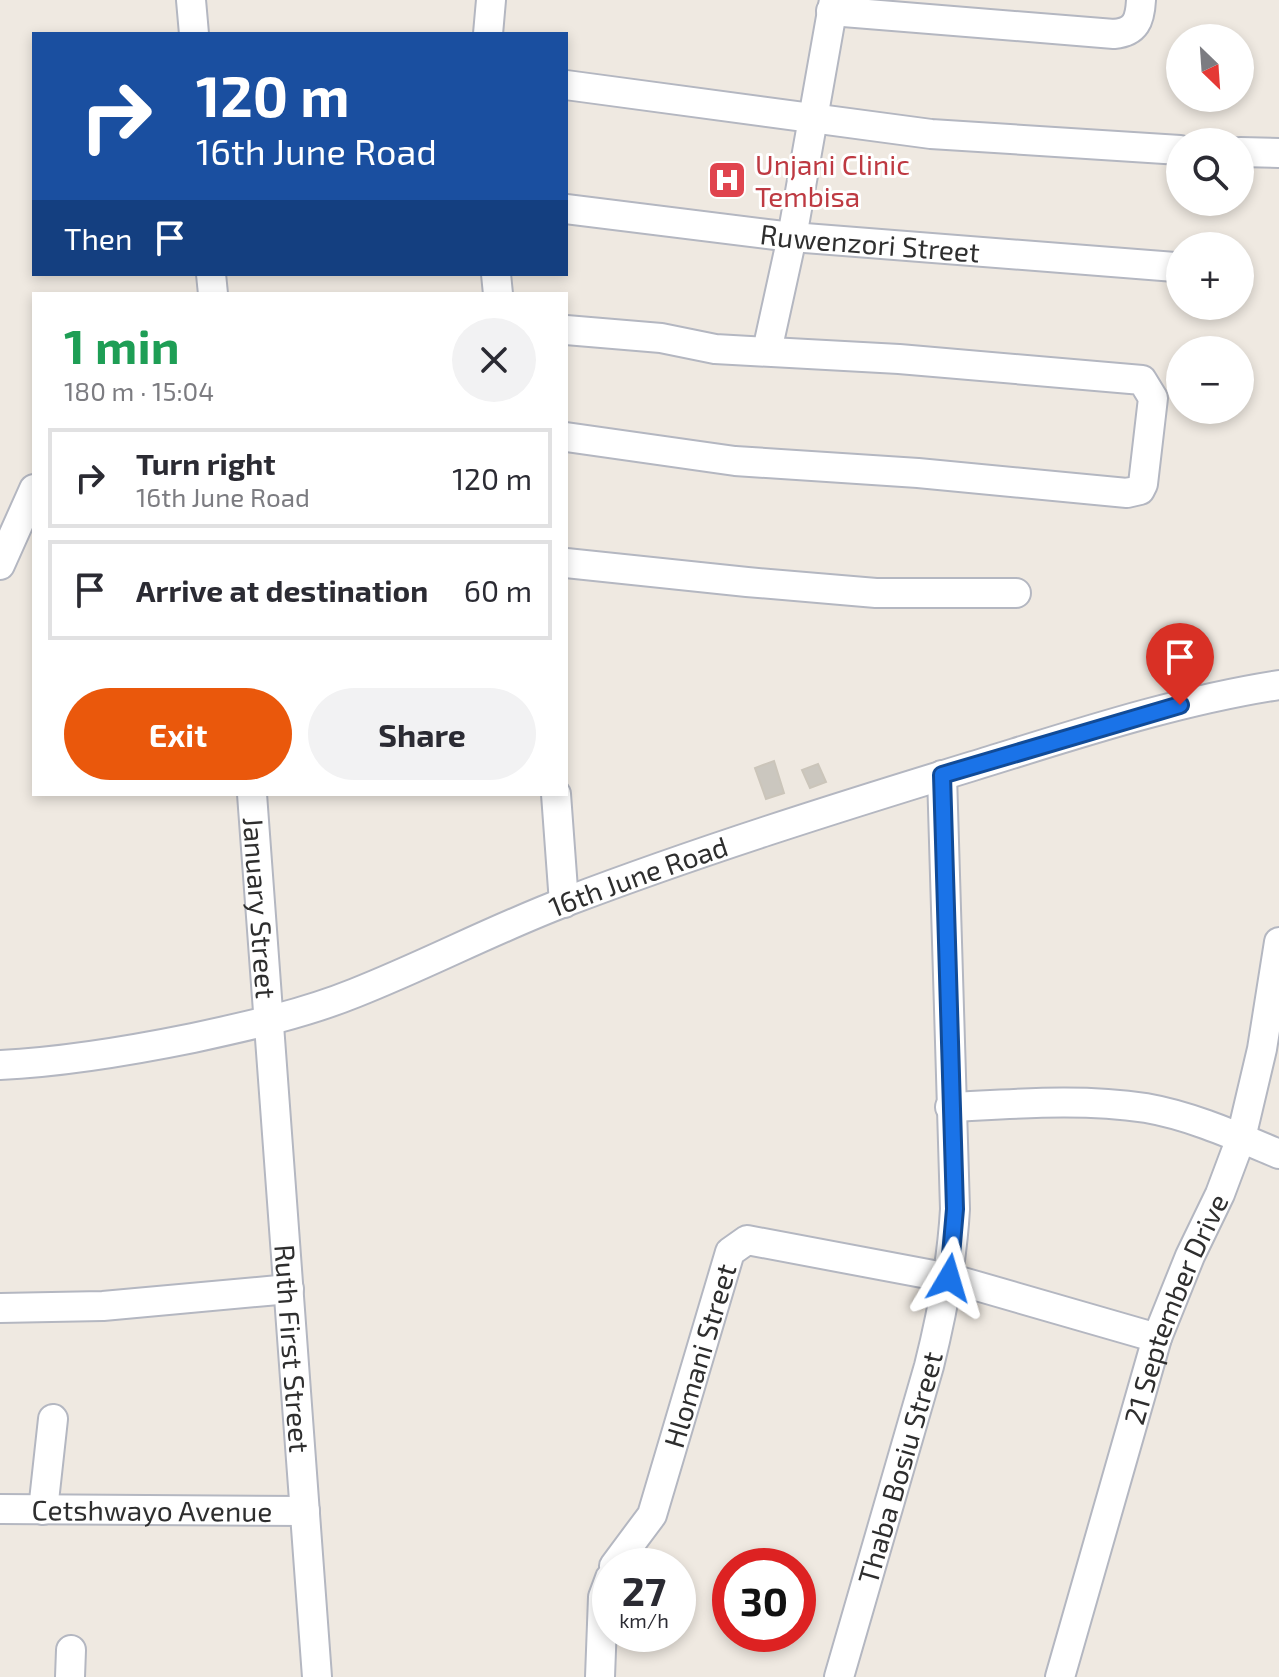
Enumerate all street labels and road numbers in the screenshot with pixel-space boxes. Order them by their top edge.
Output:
street label: Ruwenzori Street [758,216,981,269]
street label: January Street [237,816,284,1000]
street label: 16th June Road [544,828,732,924]
street label: 21 September Drive [1116,1188,1235,1428]
street label: Ruth First Street [268,1243,317,1454]
street label: Hlomani Street [656,1259,743,1451]
street label: Thaba Bosiu Street [850,1348,949,1588]
street label: Cetshwayo Avenue [32,1492,272,1528]

